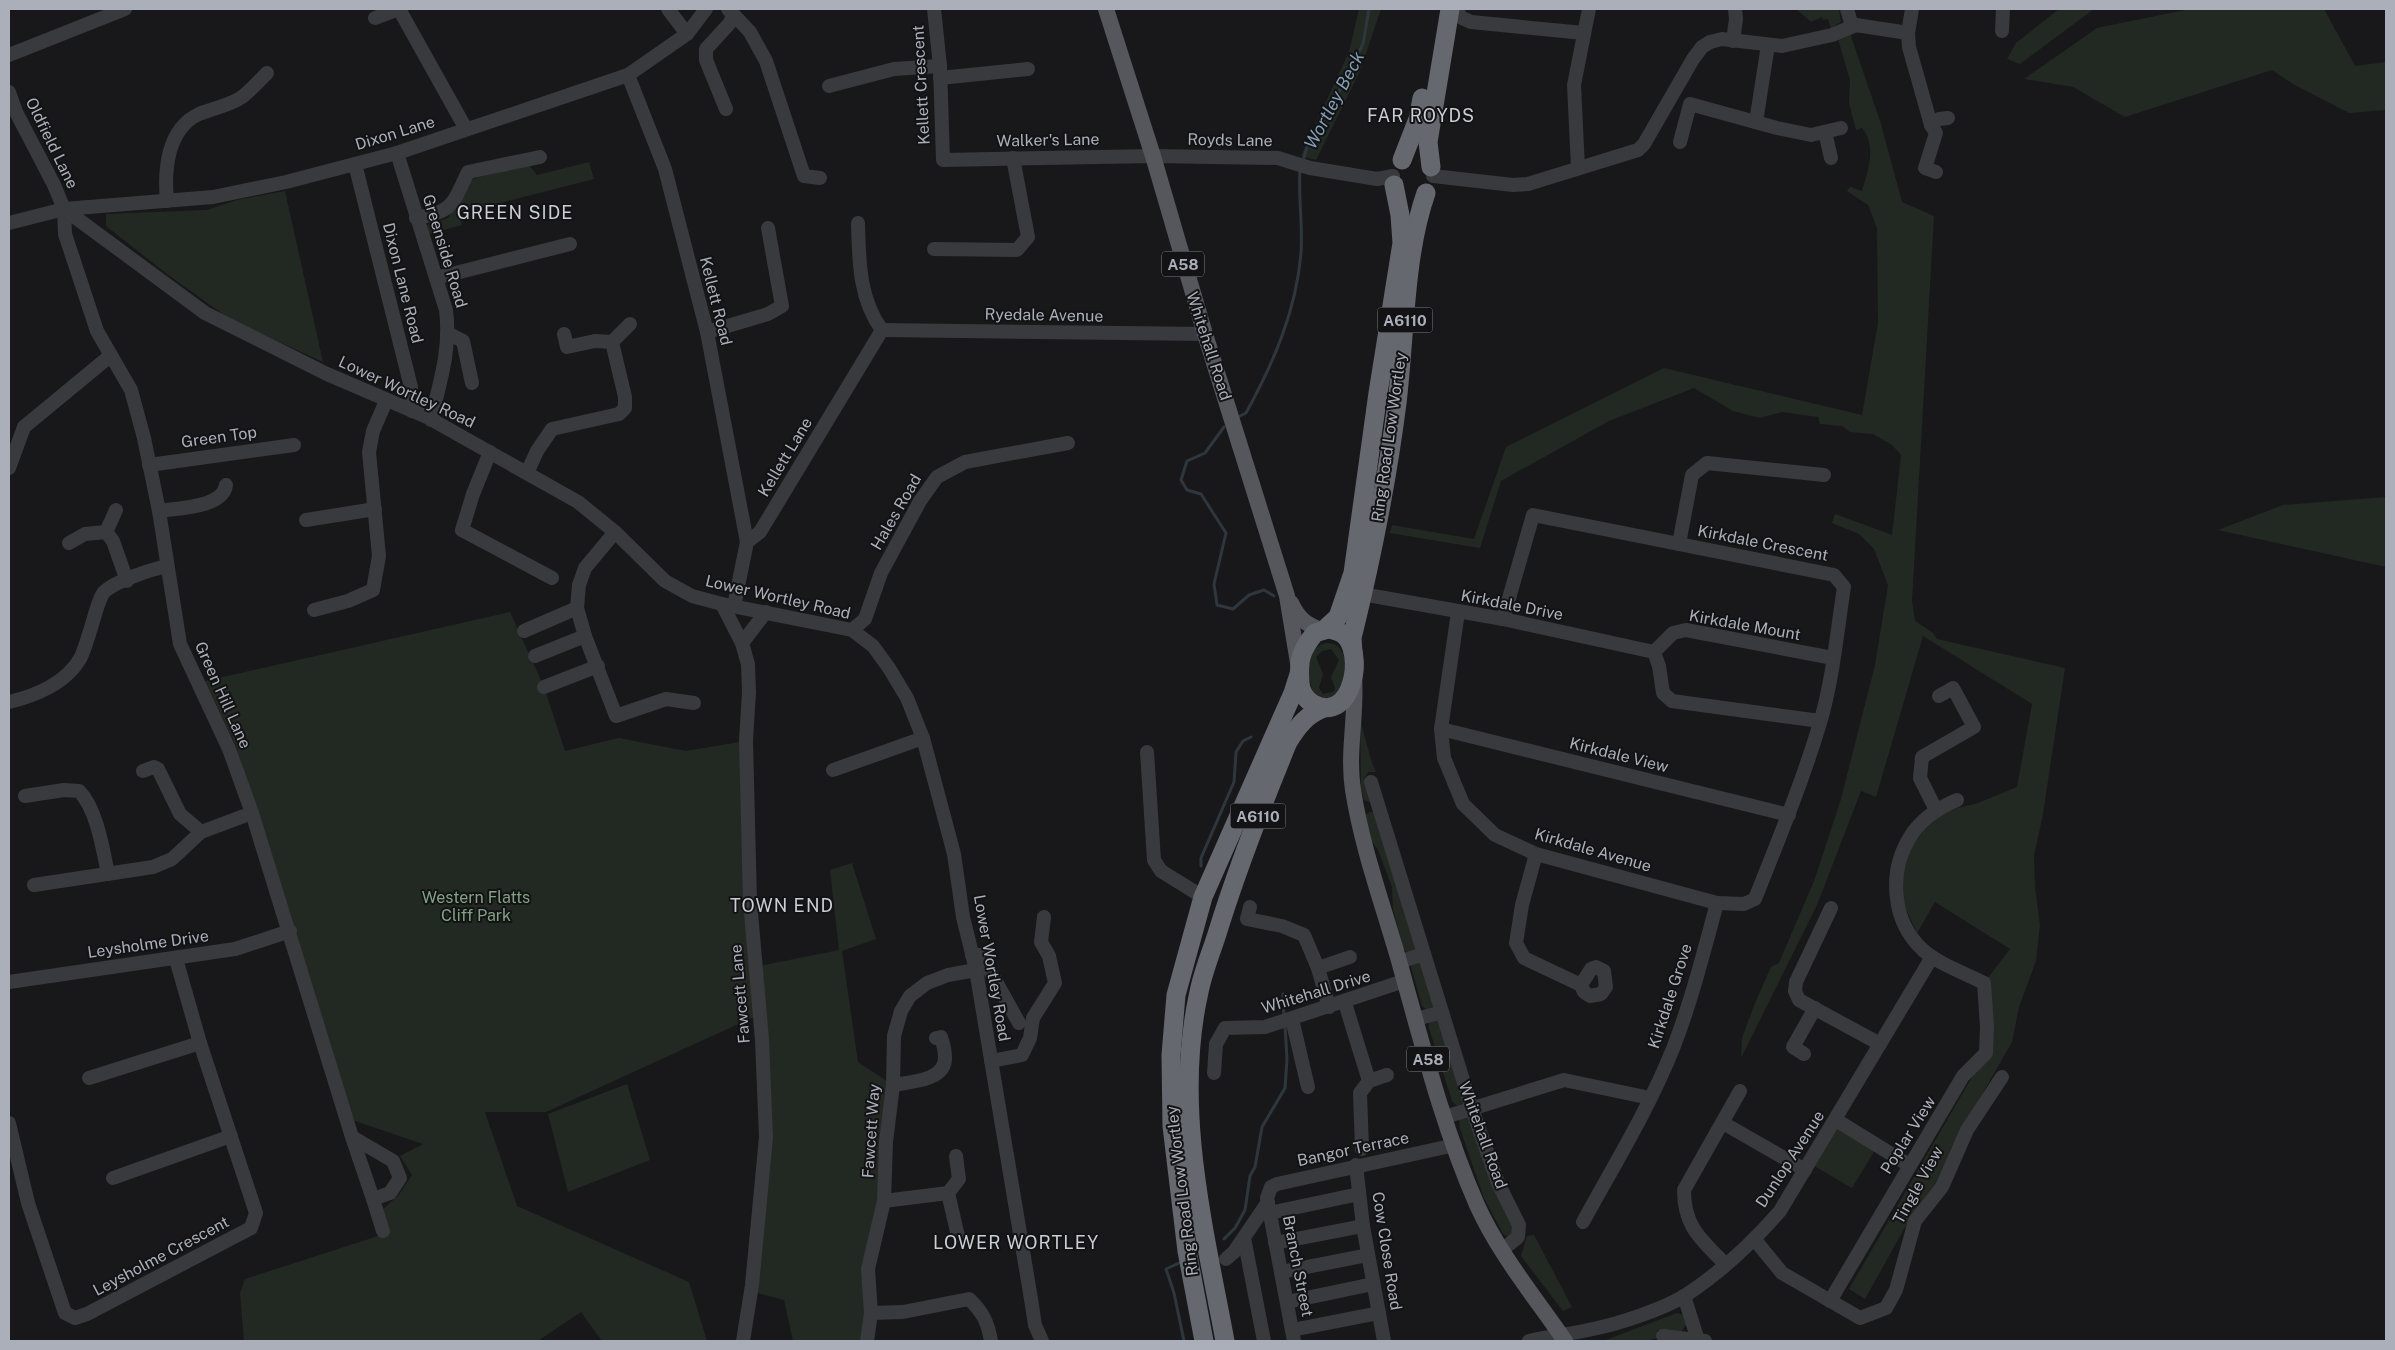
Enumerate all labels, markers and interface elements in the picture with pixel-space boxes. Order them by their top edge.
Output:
street label: Kellett Crescent [908,25,934,145]
water label: Wortley Beck [1300,47,1369,152]
street label: Oldfield Lane [22,94,82,192]
district label: FAR ROYDS [1367,105,1475,126]
street label: Dixon Lane [353,112,437,154]
street label: Walker's Lane [996,130,1100,150]
street label: Royds Lane [1187,130,1273,150]
street label: Greenside Road [419,192,471,310]
district label: GREEN SIDE [457,202,573,223]
street label: Dixon Lane Road [379,221,427,345]
road number: A58 [1162,252,1204,276]
street label: Kellett Road [696,255,736,347]
street label: Whitehall Road [1183,289,1235,403]
street label: Ryedale Avenue [984,304,1104,326]
road number: A6110 [1378,308,1432,332]
street label: Ring Road Low Wortley [1368,350,1410,523]
street label: Lower Wortley Road [336,352,478,432]
street label: Kellett Lane [754,414,816,500]
street label: Green Top [180,422,258,452]
street label: Hales Road [867,471,925,553]
street label: Kirkdale Crescent [1696,521,1830,565]
street label: Lower Wortley Road [704,571,852,623]
street label: Kirkdale Drive [1459,586,1565,624]
street label: Kirkdale Mount [1688,606,1802,644]
street label: Green Hill Lane [191,639,255,751]
street label: Kirkdale View [1568,734,1671,777]
road number: A6110 [1230,804,1286,828]
street label: Kirkdale Avenue [1532,824,1654,876]
park label: Western Flatts Cliff Park [422,888,530,925]
street label: Lower Wortley Road [970,893,1014,1043]
district label: TOWN END [730,895,834,916]
street label: Leysholme Drive [86,926,210,962]
street label: Kirkdale Grove [1644,941,1696,1051]
street label: Fawcett Lane [726,944,754,1044]
street label: Whitehall Drive [1259,966,1373,1018]
road number: A58 [1407,1046,1449,1072]
street label: Whitehall Road [1455,1079,1511,1191]
street label: Fawcett Way [858,1083,884,1179]
street label: Poplar View [1877,1092,1940,1177]
street label: Ring Road Low Wortley [1162,1104,1202,1277]
street label: Dunlop Avenue [1752,1107,1828,1211]
street label: Bangor Terrace [1295,1128,1411,1170]
street label: Tingle View [1889,1142,1947,1227]
street label: Cow Close Road [1368,1190,1406,1312]
street label: Leysholme Crescent [90,1212,232,1300]
street label: Branch Street [1279,1214,1317,1318]
district label: LOWER WORTLEY [933,1232,1099,1253]

